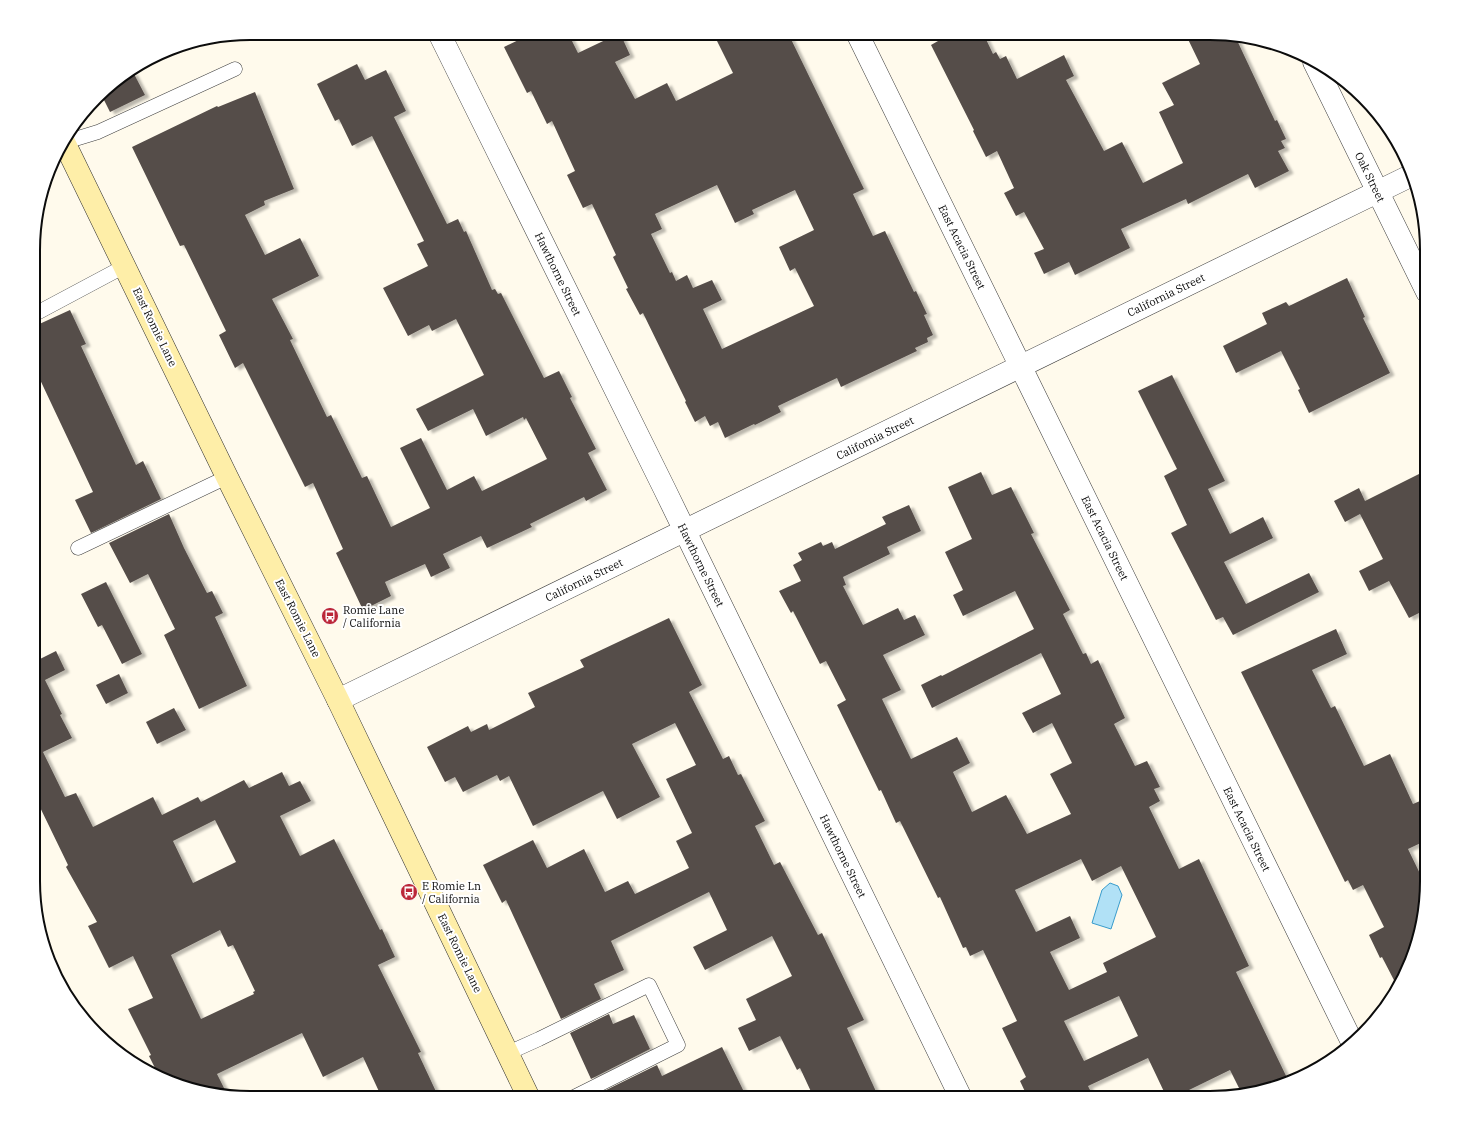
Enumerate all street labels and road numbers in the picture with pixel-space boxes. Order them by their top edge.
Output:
street label: Oak Street [1352,150,1388,204]
street label: East Acacia Street [935,202,989,292]
street label: Hawthorne Street [532,230,584,318]
street label: California Street [1125,270,1207,320]
street label: East Romie Lane [130,285,180,369]
street label: California Street [834,413,916,463]
street label: East Acacia Street [1078,493,1132,583]
street label: Hawthorne Street [675,521,727,609]
street label: California Street [543,555,625,605]
street label: East Romie Lane [272,576,324,660]
street label: East Acacia Street [1220,784,1274,874]
street label: Hawthorne Street [817,812,869,900]
street label: East Romie Lane [435,911,485,995]

